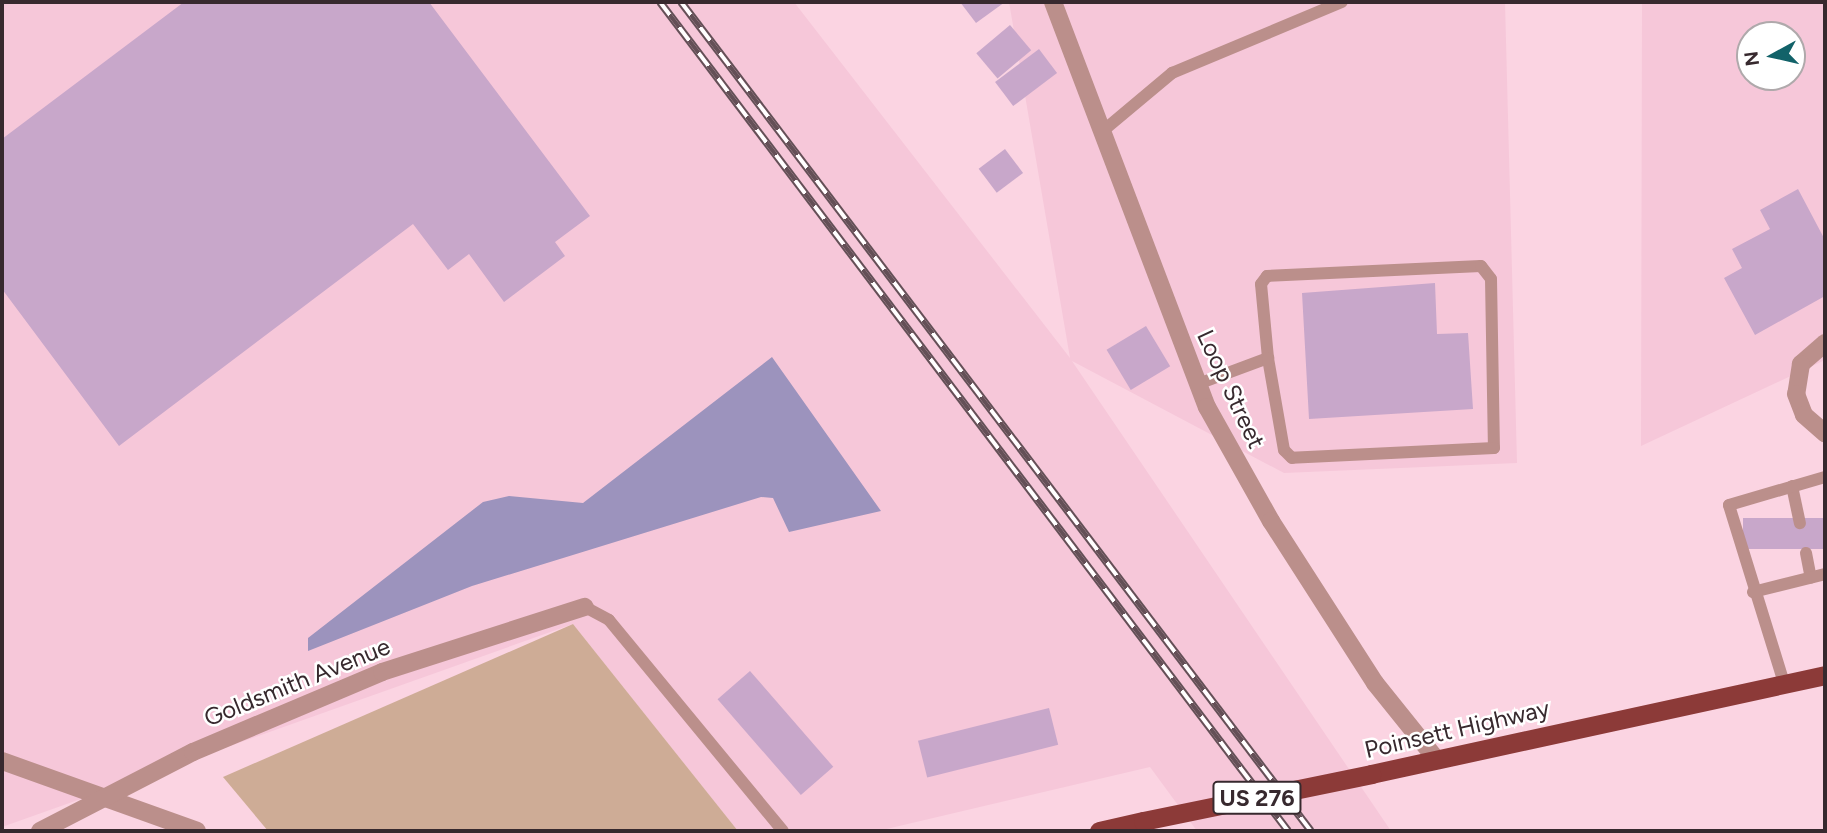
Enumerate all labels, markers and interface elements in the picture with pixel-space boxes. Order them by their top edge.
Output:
north arrow [1736,21,1806,91]
text: N [1739,50,1764,68]
street label: Loop Street [1191,325,1271,453]
street label: Goldsmith Avenue [200,632,394,732]
street label: Poinsett Highway [1362,694,1552,764]
road number: US 276 [1212,778,1302,818]

